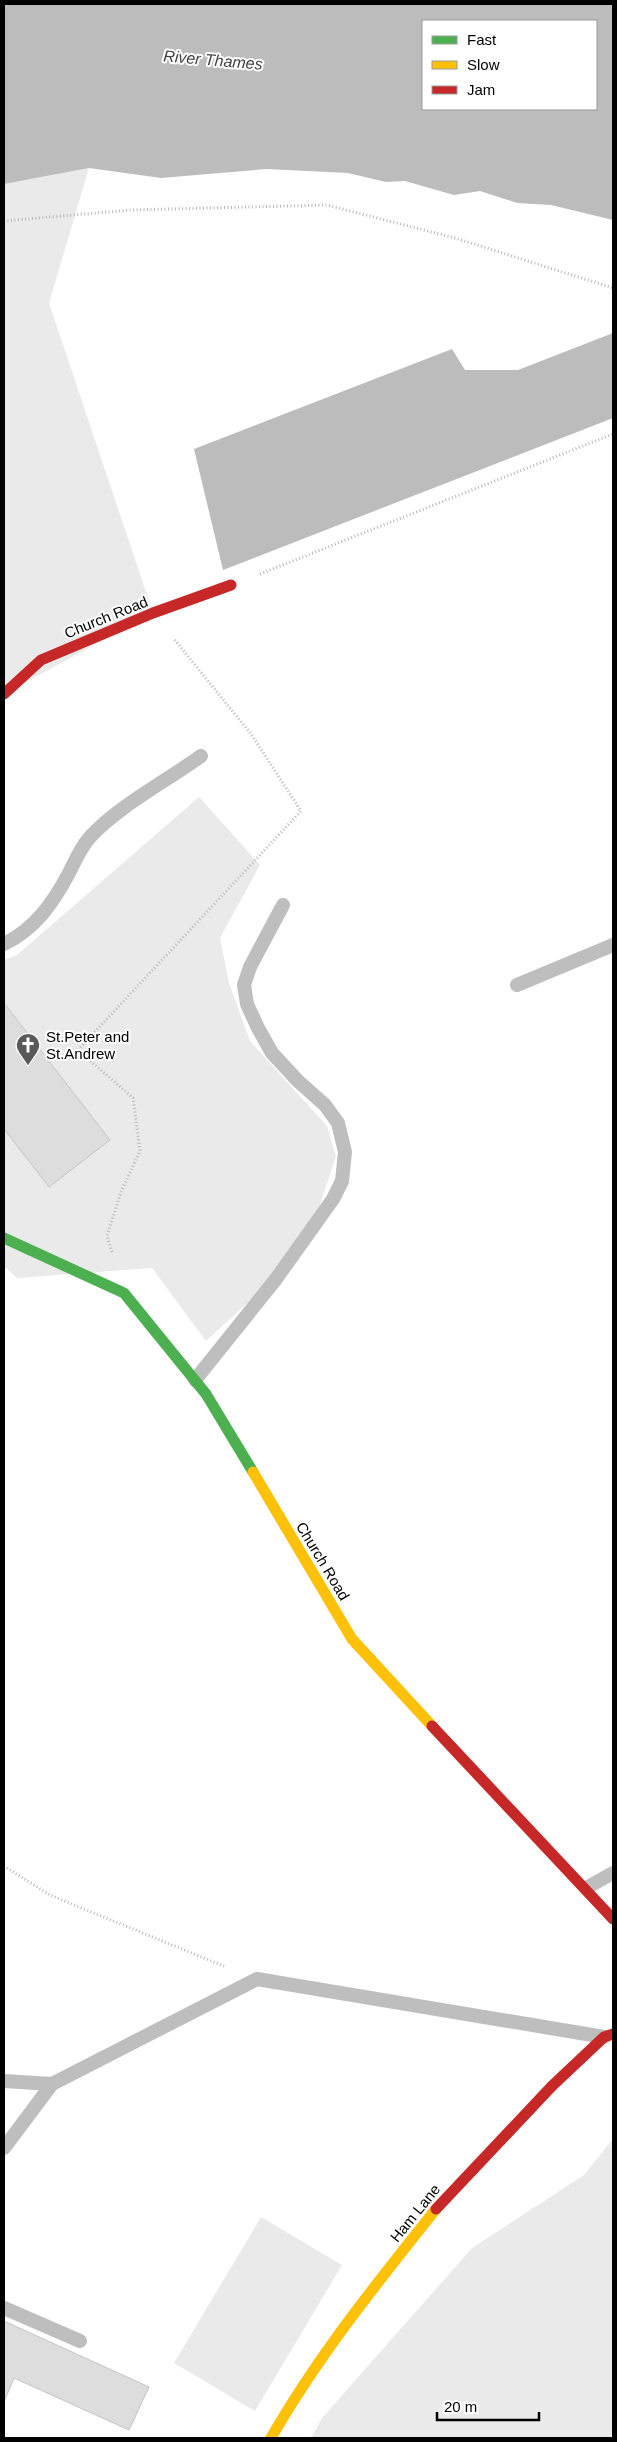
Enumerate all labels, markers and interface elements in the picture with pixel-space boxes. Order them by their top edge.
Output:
legend [422,20,597,110]
text: Fast [467,31,497,48]
water label: River Thames [163,47,263,73]
text: Slow [467,56,500,73]
text: Jam [467,81,495,98]
street label: Church Road [62,593,150,641]
place label: St.Peter and St.Andrew [46,1028,129,1062]
church icon: St.Peter and St.Andrew [15,1032,41,1066]
street label: Church Road [293,1519,353,1603]
street label: Ham Lane [387,2181,443,2245]
scale bar [437,2390,540,2422]
text: 20 m [444,2398,477,2415]

